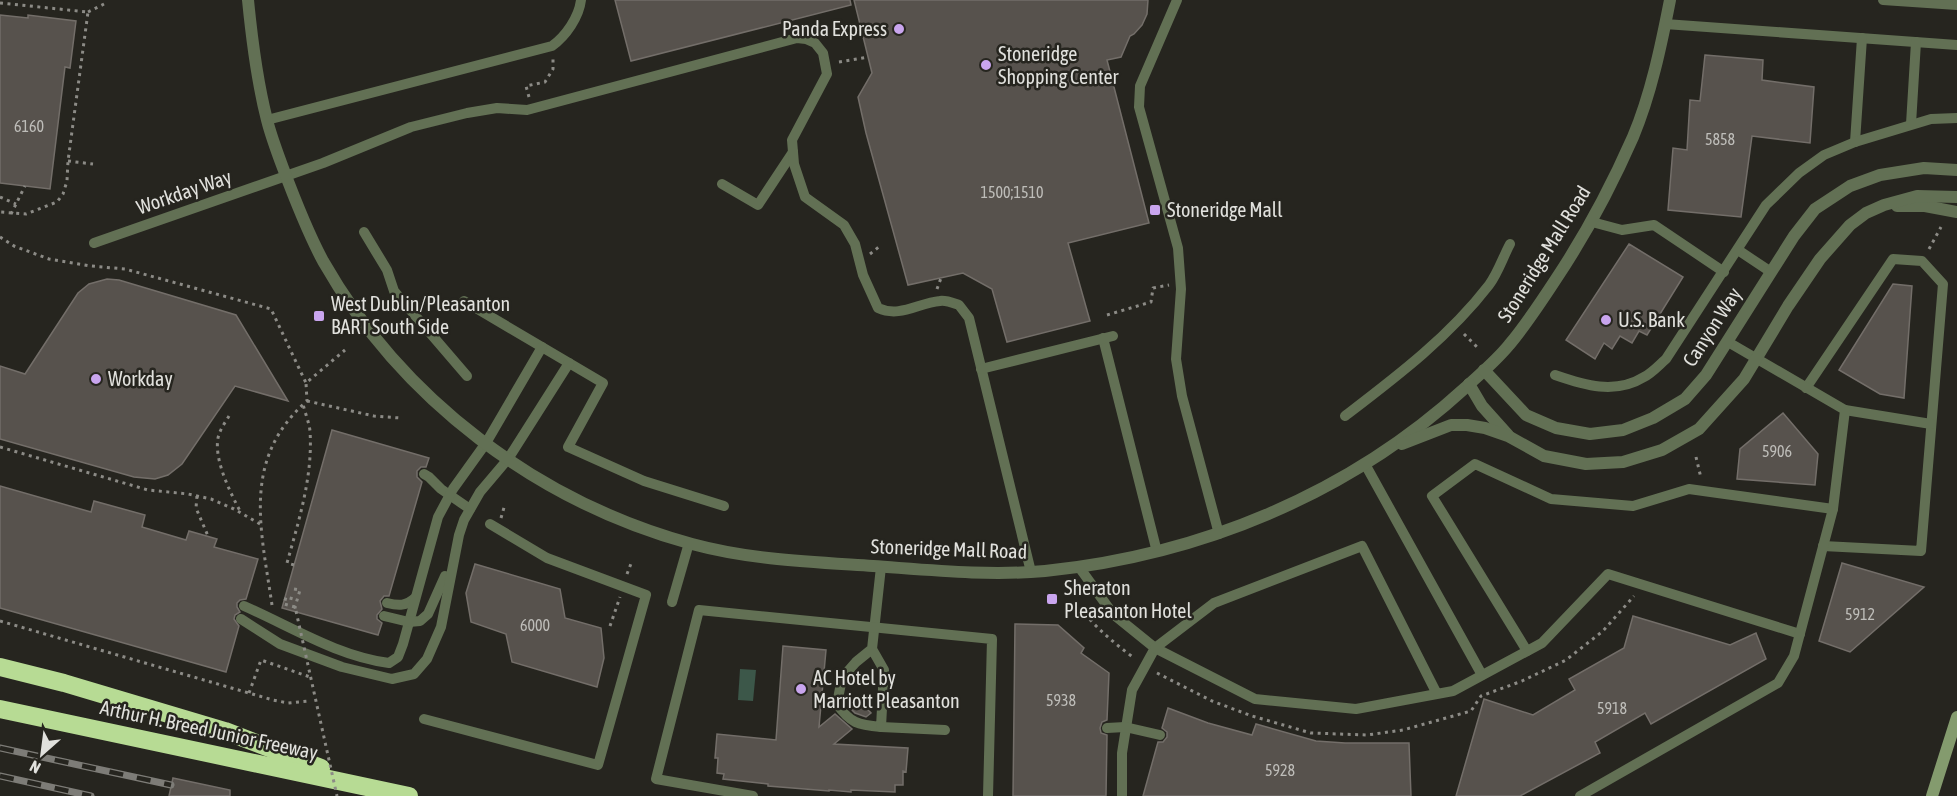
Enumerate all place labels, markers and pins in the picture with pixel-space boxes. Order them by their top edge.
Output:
place label: Panda Express [782,17,887,40]
marker: Panda Express [892,22,906,36]
place label: Stoneridge Shopping Center [998,42,1120,88]
marker: Stoneridge Shopping Center [979,58,993,72]
place label: Stoneridge Mall [1167,198,1283,221]
marker: Stoneridge Mall [1148,203,1162,217]
place label: West Dublin/Pleasanton BART South Side [331,292,510,338]
place label: U.S. Bank [1618,308,1685,331]
marker: West Dublin/Pleasanton BART South Side [312,309,326,323]
marker: U.S. Bank [1599,313,1613,327]
place label: Workday [108,367,173,390]
marker: Workday [89,372,103,386]
place label: Sheraton Pleasanton Hotel [1064,576,1192,622]
marker: Sheraton Pleasanton Hotel [1045,592,1059,606]
place label: AC Hotel by Marriott Pleasanton [813,666,960,712]
marker: AC Hotel by Marriott Pleasanton [794,682,808,696]

